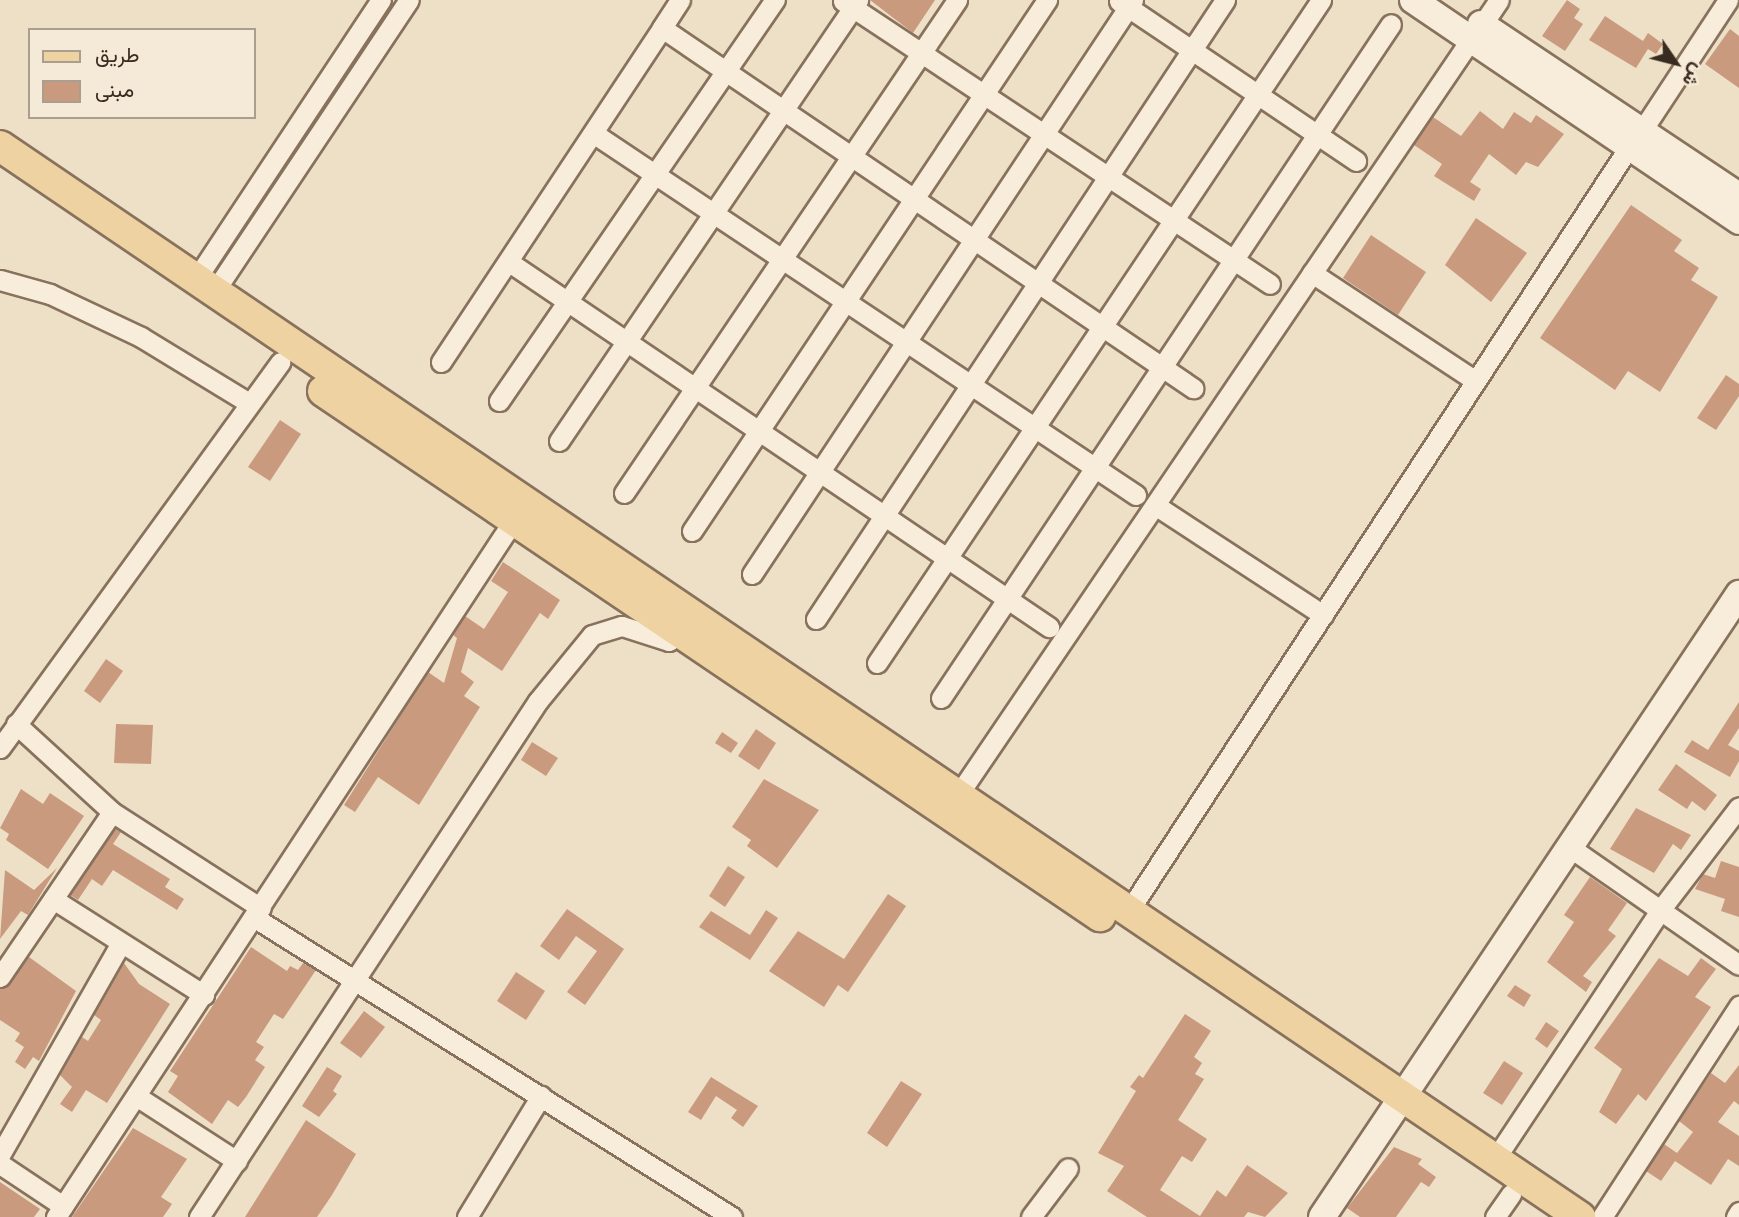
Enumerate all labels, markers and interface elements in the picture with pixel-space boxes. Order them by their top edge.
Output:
legend [28,28,256,119]
north arrow [1641,28,1711,98]
text: طريق [95,43,140,67]
text: ش [1678,60,1709,91]
text: مبنى [95,78,134,102]

